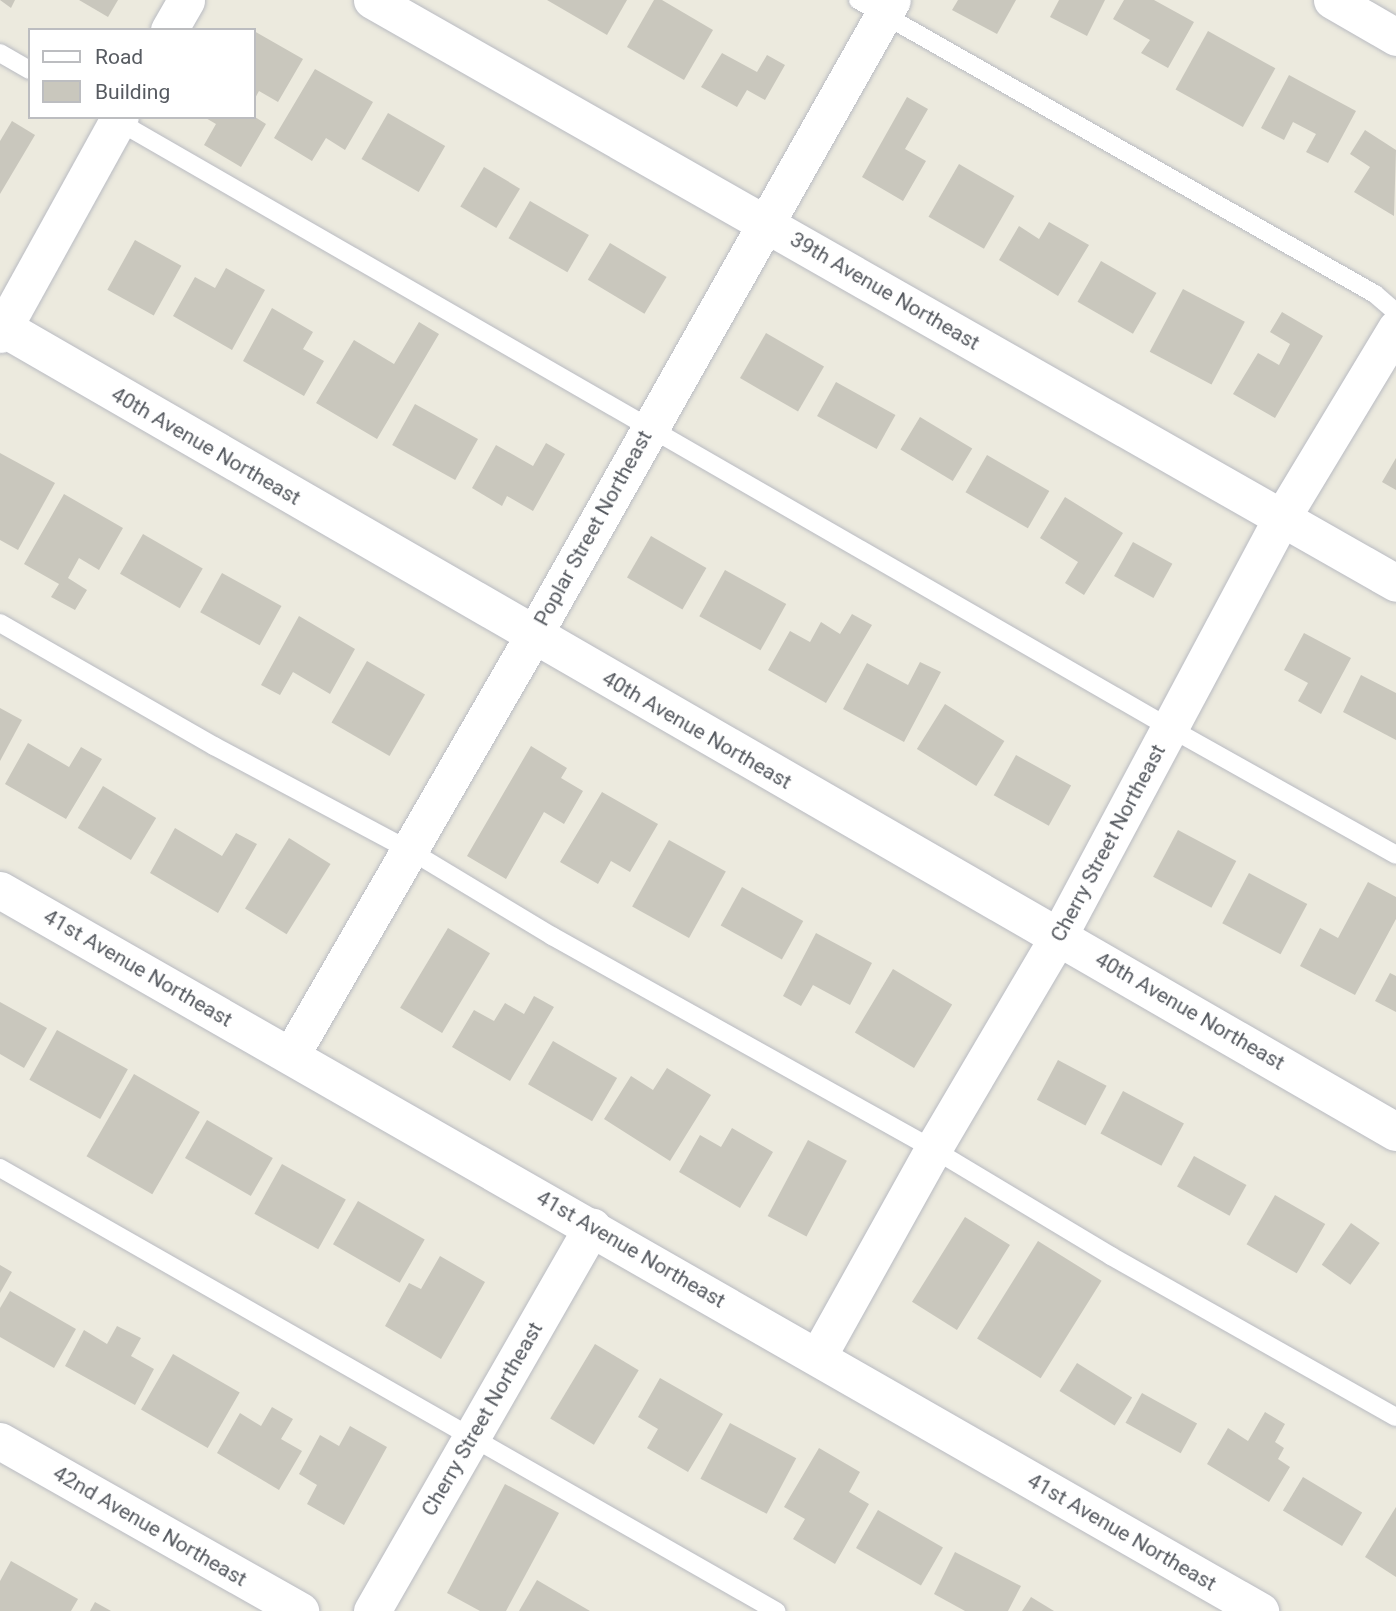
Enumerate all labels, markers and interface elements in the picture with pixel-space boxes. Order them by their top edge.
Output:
legend [28,28,256,119]
text: Road [95,45,143,69]
text: Building [95,80,170,104]
street label: 39th Avenue Northeast [786,226,984,356]
street label: 40th Avenue Northeast [107,381,305,511]
street label: Poplar Street Northeast [529,426,657,630]
street label: 40th Avenue Northeast [598,665,796,795]
street label: Cherry Street Northeast [1045,740,1171,946]
street label: 41st Avenue Northeast [39,904,237,1032]
street label: 40th Avenue Northeast [1091,946,1289,1076]
street label: 41st Avenue Northeast [532,1185,730,1313]
street label: Cherry Street Northeast [416,1318,548,1520]
street label: 42nd Avenue Northeast [49,1460,251,1592]
street label: 41st Avenue Northeast [1023,1468,1221,1596]

